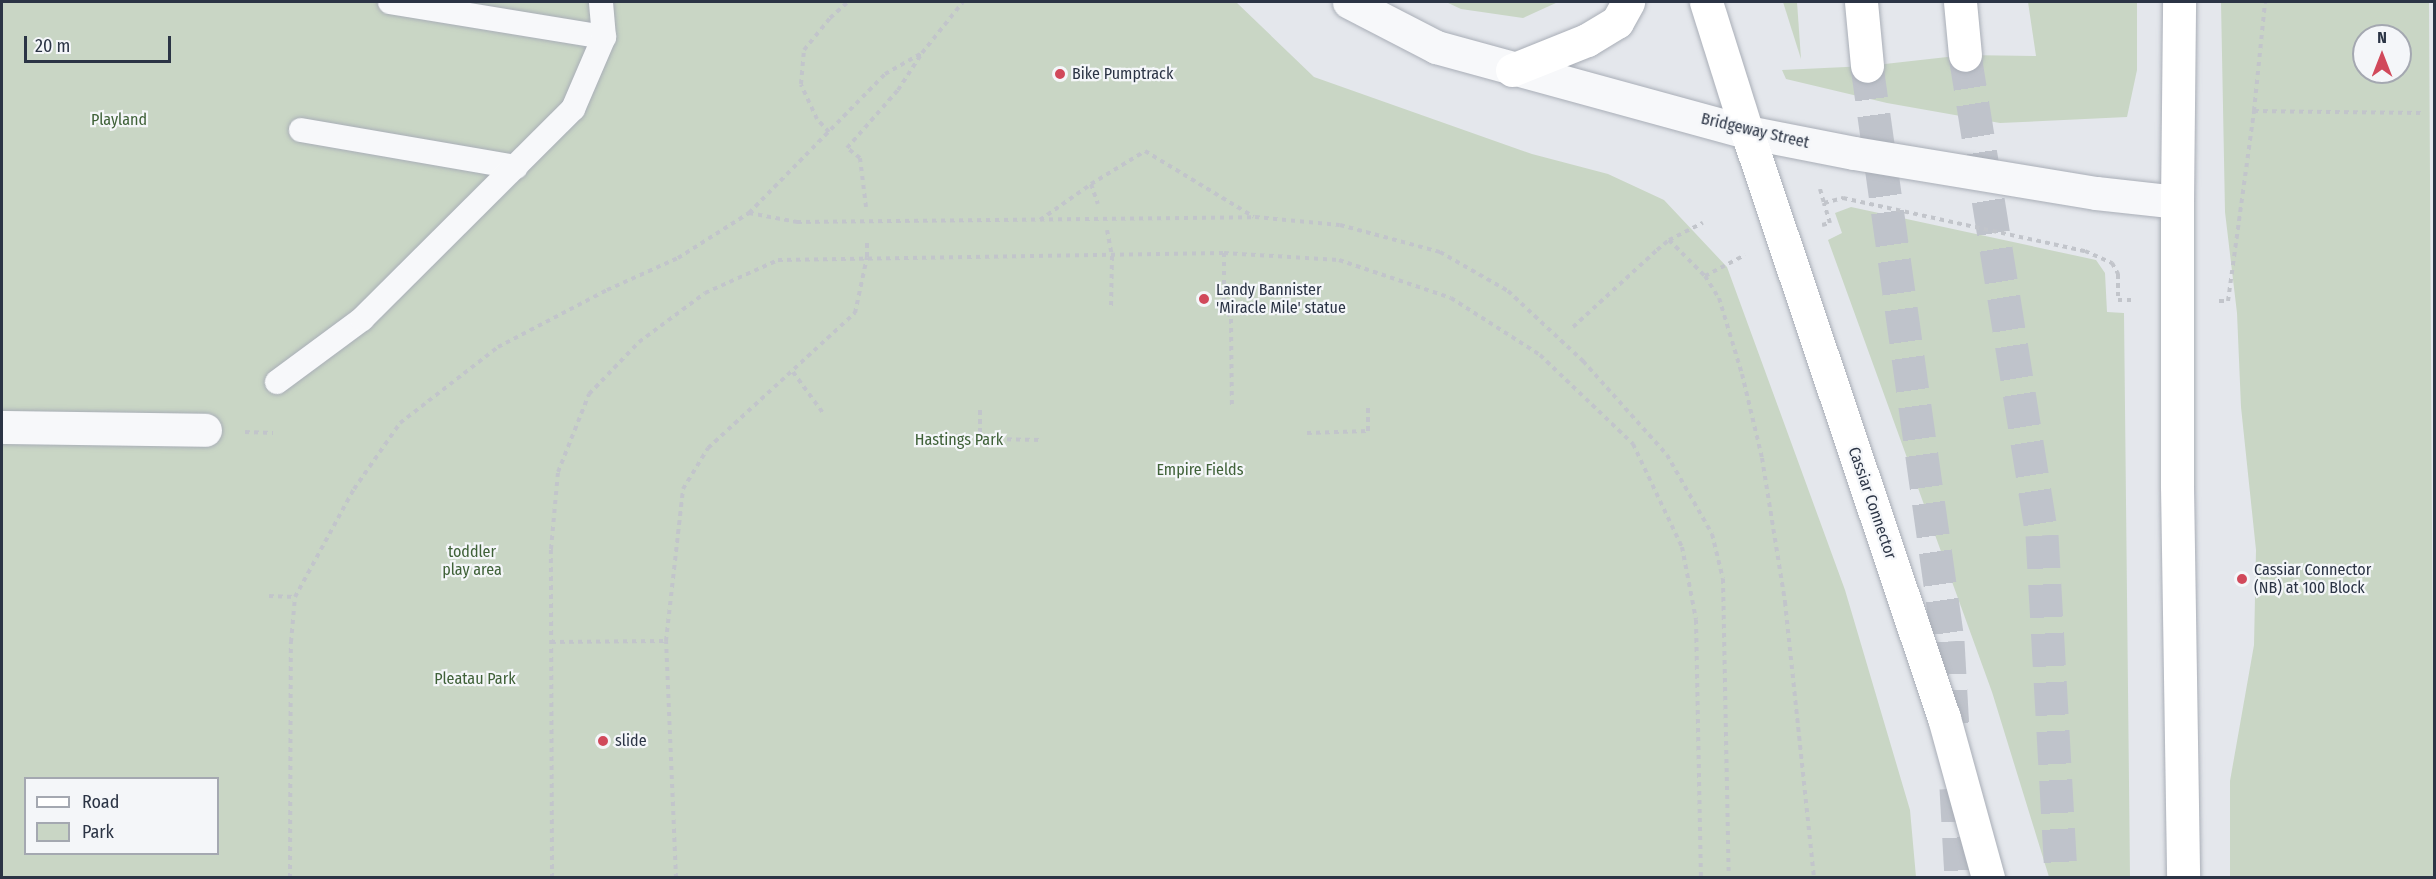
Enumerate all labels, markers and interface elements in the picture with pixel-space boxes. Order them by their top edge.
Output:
scale bar [27,24,174,62]
north arrow [2352,24,2412,84]
text: N [2377,28,2387,47]
text: 20 m [35,35,70,57]
place label: Bike Pumptrack [1072,64,1173,84]
marker: Bike Pumptrack [1053,67,1067,81]
street label: Bridgeway Street [1699,109,1811,153]
park label: Playland [91,110,147,130]
place label: Landy Bannister 'Miracle Mile' statue [1216,280,1346,318]
marker: Landy Bannister 'Miracle Mile' statue [1197,292,1211,306]
park label: Hastings Park [915,430,1003,450]
street label: Cassiar Connector [1844,444,1900,562]
park label: Empire Fields [1157,460,1243,480]
park label: toddler play area [442,542,502,580]
place label: Cassiar Connector (NB) at 100 Block [2254,560,2371,598]
marker: Cassiar Connector (NB) at 100 Block [2235,572,2249,586]
park label: Pleatau Park [434,669,516,689]
place label: slide [615,731,647,751]
marker: slide [596,734,610,748]
legend [24,777,219,855]
text: Road [82,791,119,813]
text: Park [82,821,114,843]

